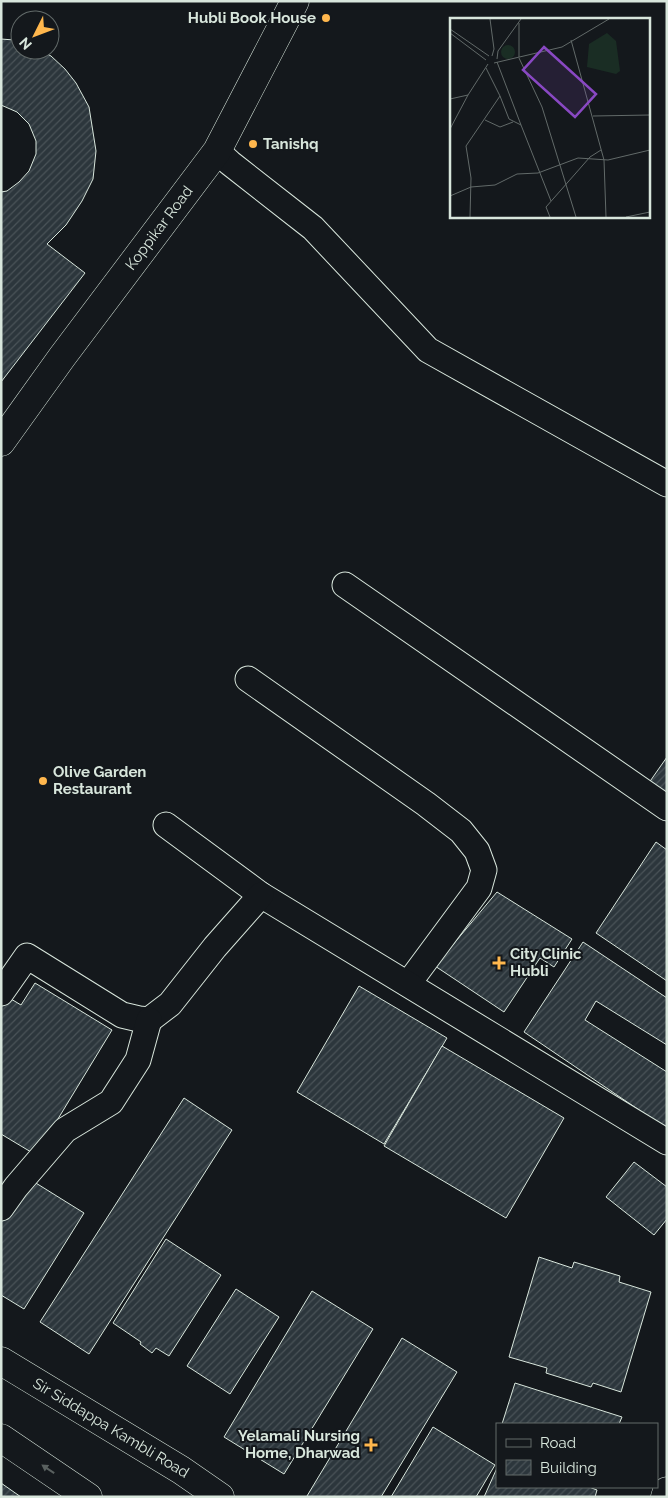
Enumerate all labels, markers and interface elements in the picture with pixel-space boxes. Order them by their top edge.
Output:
place label: Hubli Book House [188,9,316,27]
north arrow [10,10,60,60]
marker: Hubli Book House [320,12,332,24]
inset map [450,18,650,218]
text: N [16,34,35,53]
place label: Tanishq [263,135,318,153]
marker: Tanishq [247,138,259,150]
street label: Koppikar Road [122,182,196,274]
place label: Olive Garden Restaurant [53,763,146,798]
marker: Olive Garden Restaurant [37,775,49,787]
place label: City Clinic Hubli [510,945,582,980]
marker: City Clinic Hubli [492,956,506,970]
street label: Sir Siddappa Kambli Road [30,1374,192,1482]
legend [496,1423,658,1488]
place label: Yelamali Nursing Home, Dharwad [238,1427,360,1462]
text: Road [540,1434,576,1452]
marker: Yelamali Nursing Home, Dharwad [364,1438,378,1452]
text: Building [540,1459,597,1477]
one-way arrow [41,1464,55,1474]

